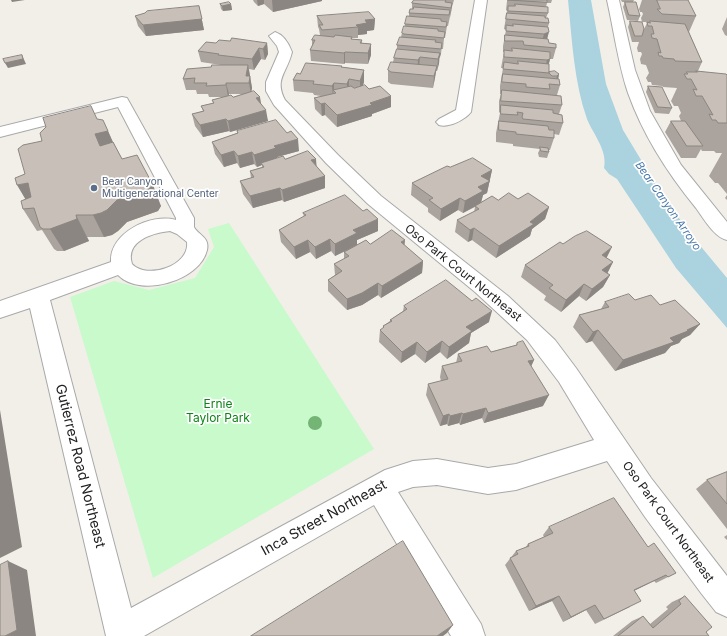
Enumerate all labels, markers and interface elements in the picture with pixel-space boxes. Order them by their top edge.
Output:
water label: Bear Canyon Arroyo [632,159,704,253]
place label: Bear Canyon Multigenerational Center [102,176,219,200]
marker: Bear Canyon Multigenerational Center [89,183,99,193]
street label: Oso Park Court Northeast [402,221,524,325]
street label: Gutierrez Road Northeast [52,382,108,550]
park label: Ernie Taylor Park [186,397,250,425]
street label: Oso Park Court Northeast [619,459,717,585]
street label: Inca Street Northeast [258,477,390,559]

